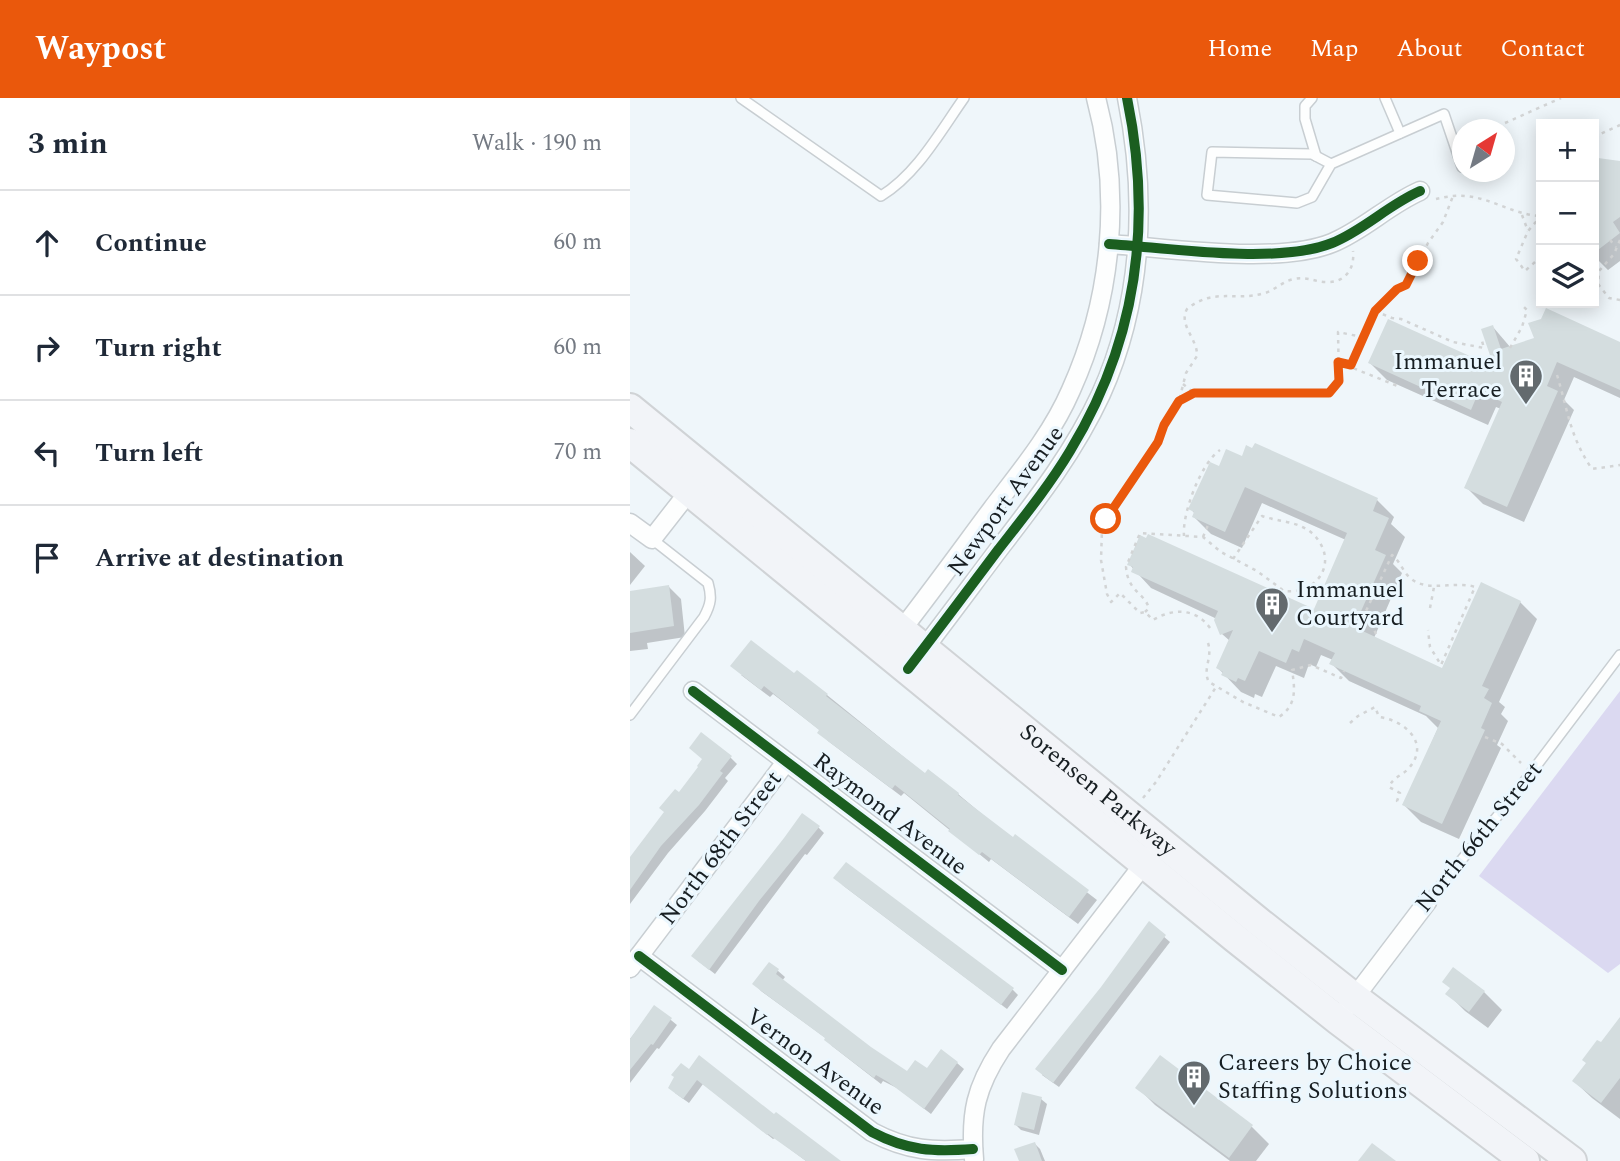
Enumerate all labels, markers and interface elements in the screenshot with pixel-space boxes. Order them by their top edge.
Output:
text: Waypost [35,24,166,74]
text: Home [1207,31,1272,67]
text: Map [1310,31,1358,67]
text: About [1396,31,1462,67]
text: Contact [1500,31,1585,67]
north arrow [1452,119,1515,182]
map controls [1536,119,1599,308]
button: + [1536,119,1599,182]
text: 3 min [28,121,108,167]
text: Walk · 190 m [472,126,602,161]
button: − [1536,182,1599,245]
text: Continue [95,223,207,263]
icon: ahead [28,224,66,262]
text: 60 m [553,225,602,260]
route end [1402,245,1433,276]
button: layers [1536,245,1599,308]
text: Turn right [95,328,222,368]
icon: right [28,329,66,367]
text: 60 m [553,330,602,365]
place label: Immanuel Terrace [1394,344,1502,408]
building icon: Immanuel Terrace [1507,357,1545,406]
street label: Newport Avenue [939,418,1073,584]
text: Turn left [95,433,203,473]
icon: left [28,434,66,472]
text: 70 m [553,435,602,470]
route start [1090,503,1121,534]
text: Arrive at destination [95,538,344,578]
icon: arrive [28,539,66,577]
place label: Immanuel Courtyard [1296,572,1404,636]
building icon: Immanuel Courtyard [1253,585,1291,634]
street label: Sorensen Parkway [1011,715,1185,866]
street label: Raymond Avenue [805,744,975,884]
street label: North 66th Street [1407,754,1551,920]
street label: North 68th Street [651,763,791,933]
street label: Vernon Avenue [738,999,892,1125]
place label: Careers by Choice Staffing Solutions [1218,1045,1412,1109]
building icon: Careers by Choice Staffing Solutions [1175,1058,1213,1107]

